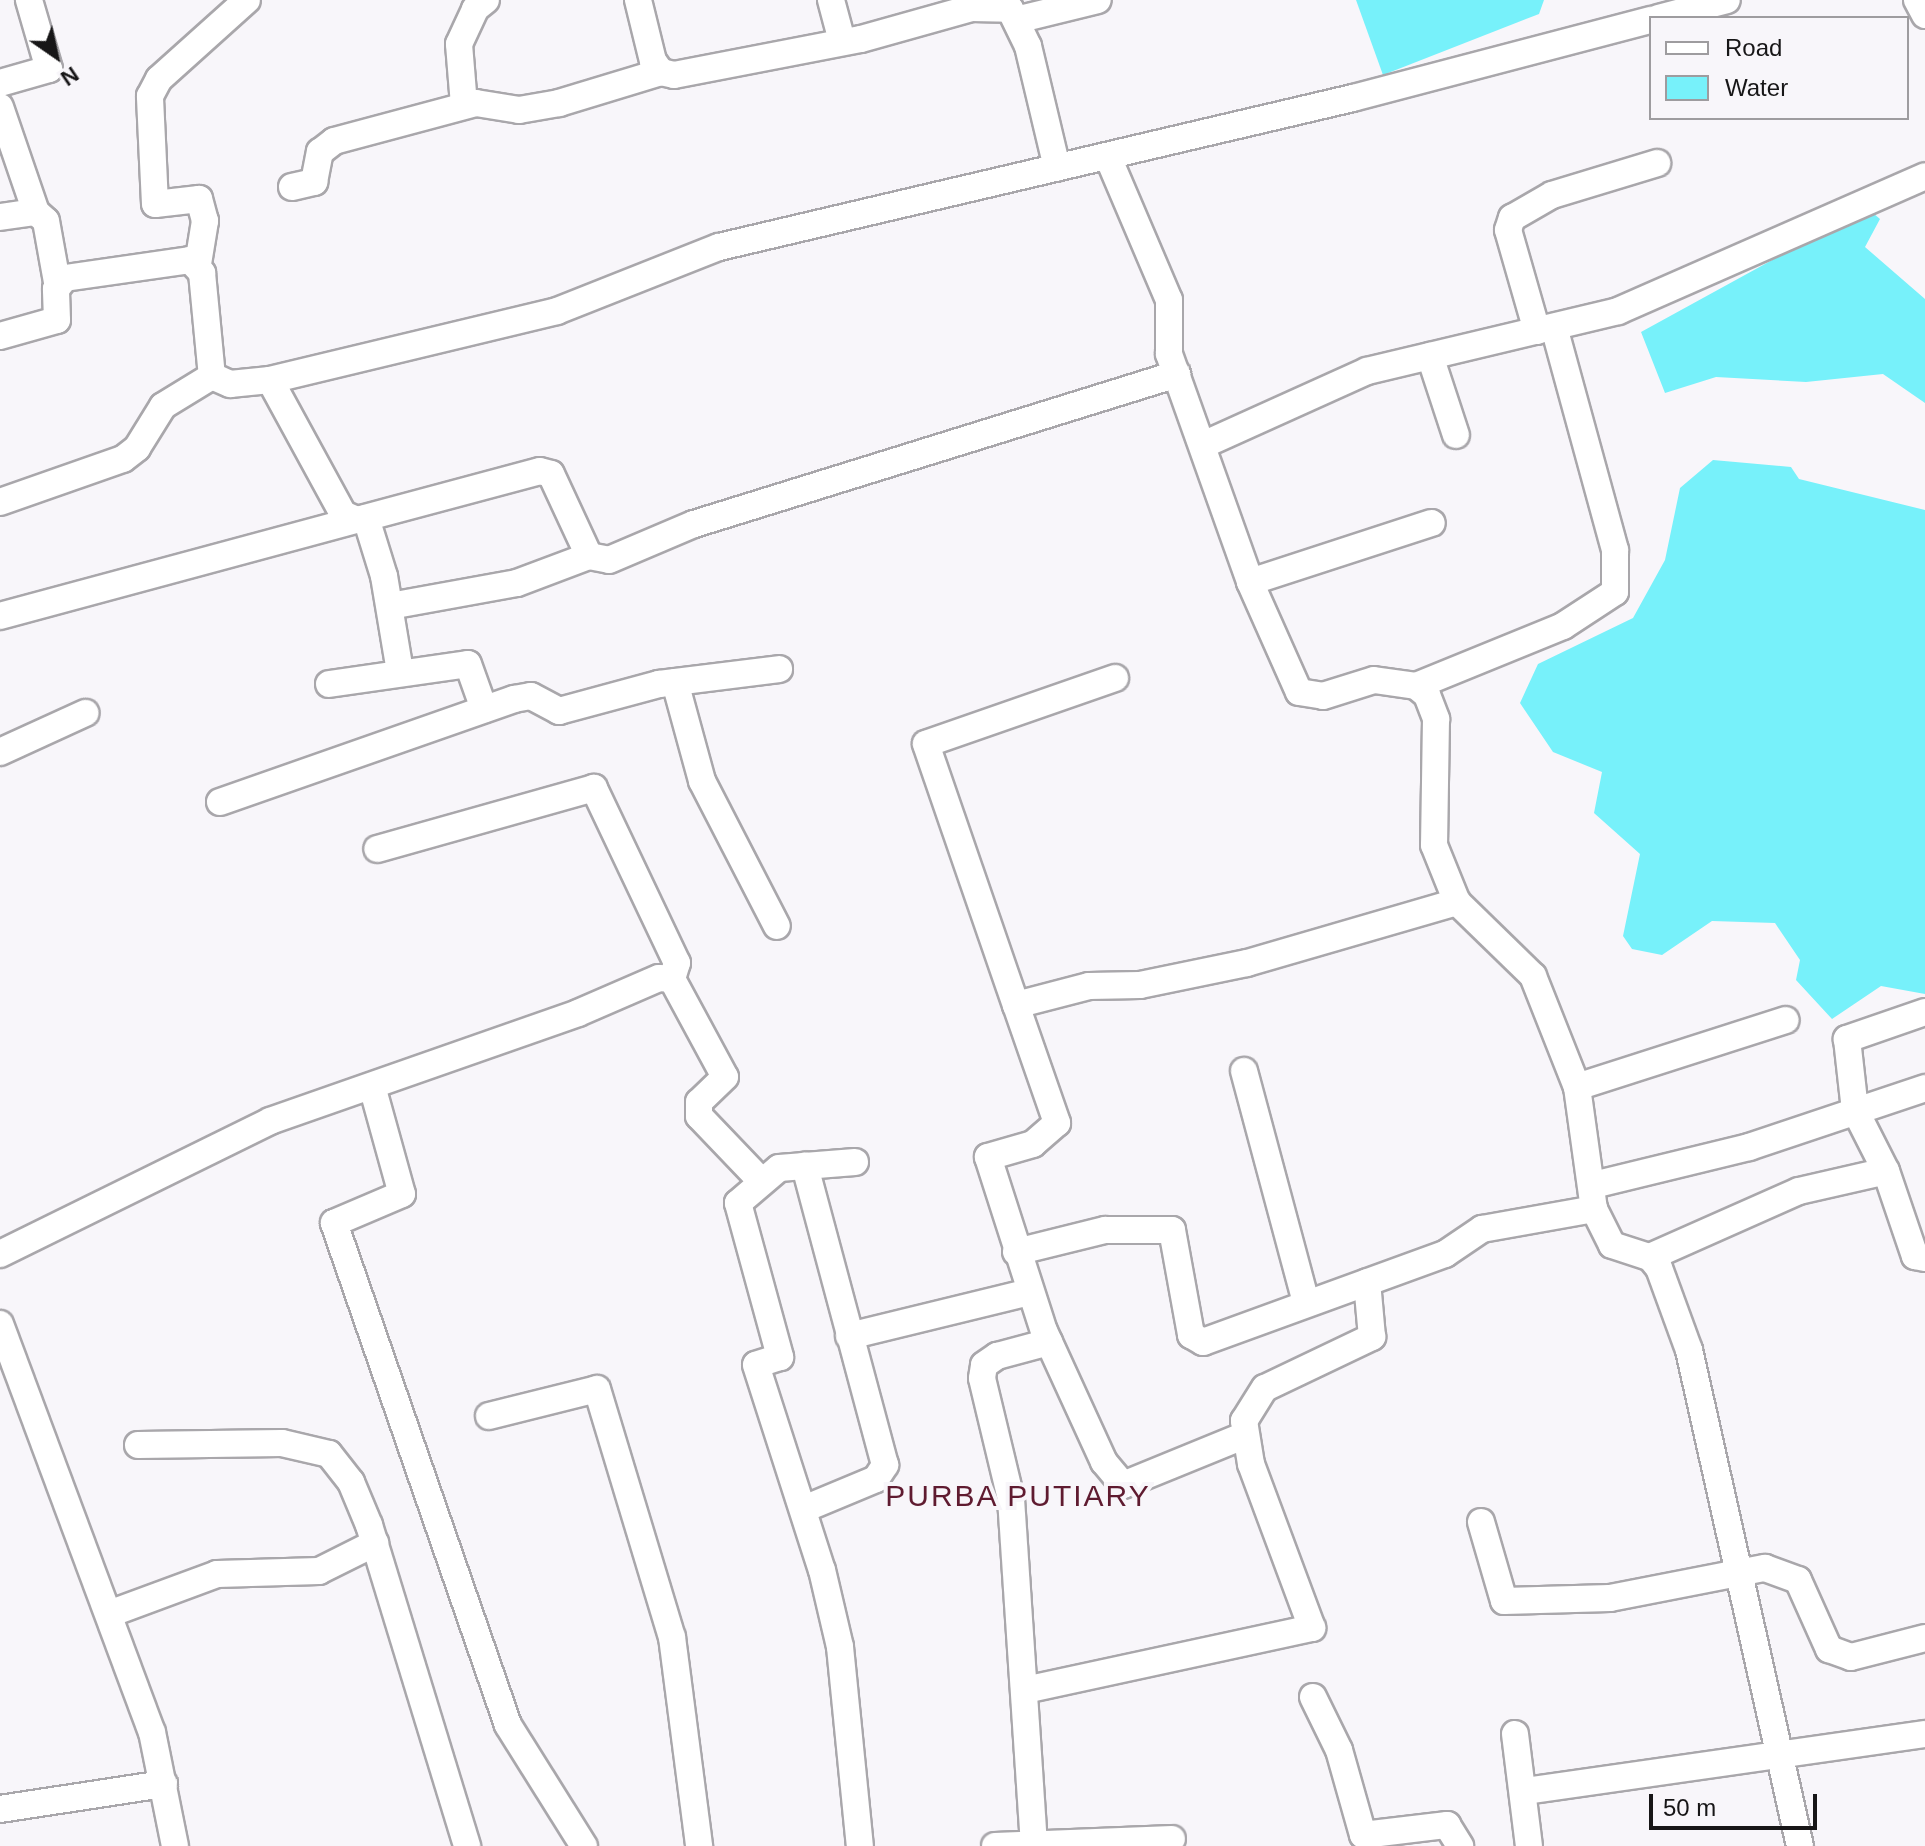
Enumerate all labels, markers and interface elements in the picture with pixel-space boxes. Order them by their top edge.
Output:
north arrow [16,16,96,96]
legend [1649,16,1909,120]
text: Road [1725,34,1782,61]
text: N [56,62,83,91]
text: Water [1725,74,1788,101]
district label: PURBA PUTIARY [884,1478,1152,1514]
scale bar [1653,1778,1821,1828]
text: 50 m [1663,1794,1716,1821]

